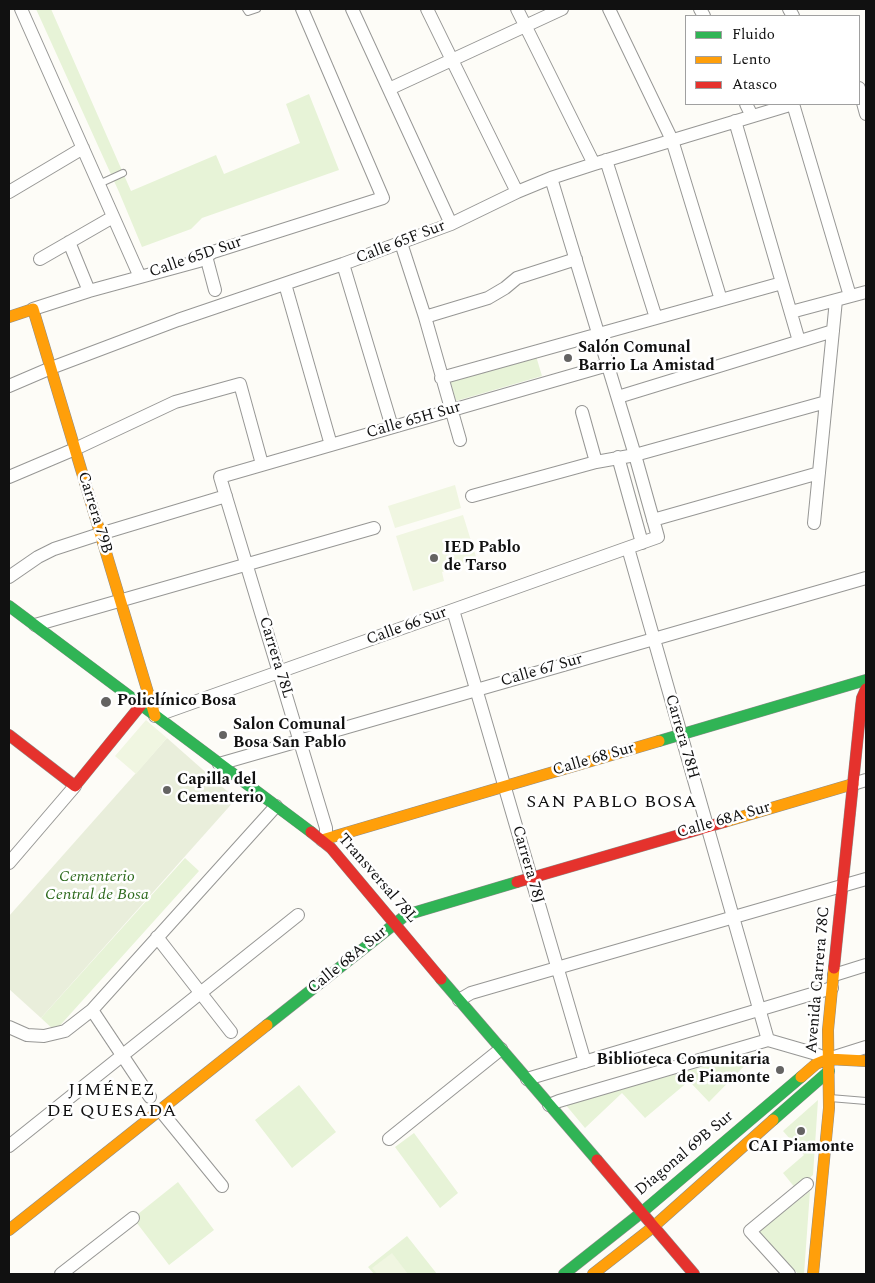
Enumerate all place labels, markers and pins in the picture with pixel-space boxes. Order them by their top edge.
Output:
place label: Salón Comunal Barrio La Amistad [578,339,715,377]
marker: Salón Comunal Barrio La Amistad [562,352,574,364]
place label: IED Pablo de Tarso [444,539,521,577]
marker: IED Pablo de Tarso [428,552,440,564]
place label: Policlínico Bosa [117,692,236,712]
marker: Policlínico Bosa [99,695,113,709]
place label: Salon Comunal Bosa San Pablo [233,716,346,754]
marker: Salon Comunal Bosa San Pablo [217,729,229,741]
place label: Capilla del Cementerio [177,771,263,809]
marker: Capilla del Cementerio [161,784,173,796]
place label: Biblioteca Comunitaria de Piamonte [597,1051,770,1089]
marker: Biblioteca Comunitaria de Piamonte [774,1064,786,1076]
marker: CAI Piamonte [795,1125,807,1137]
place label: CAI Piamonte [748,1138,854,1158]

